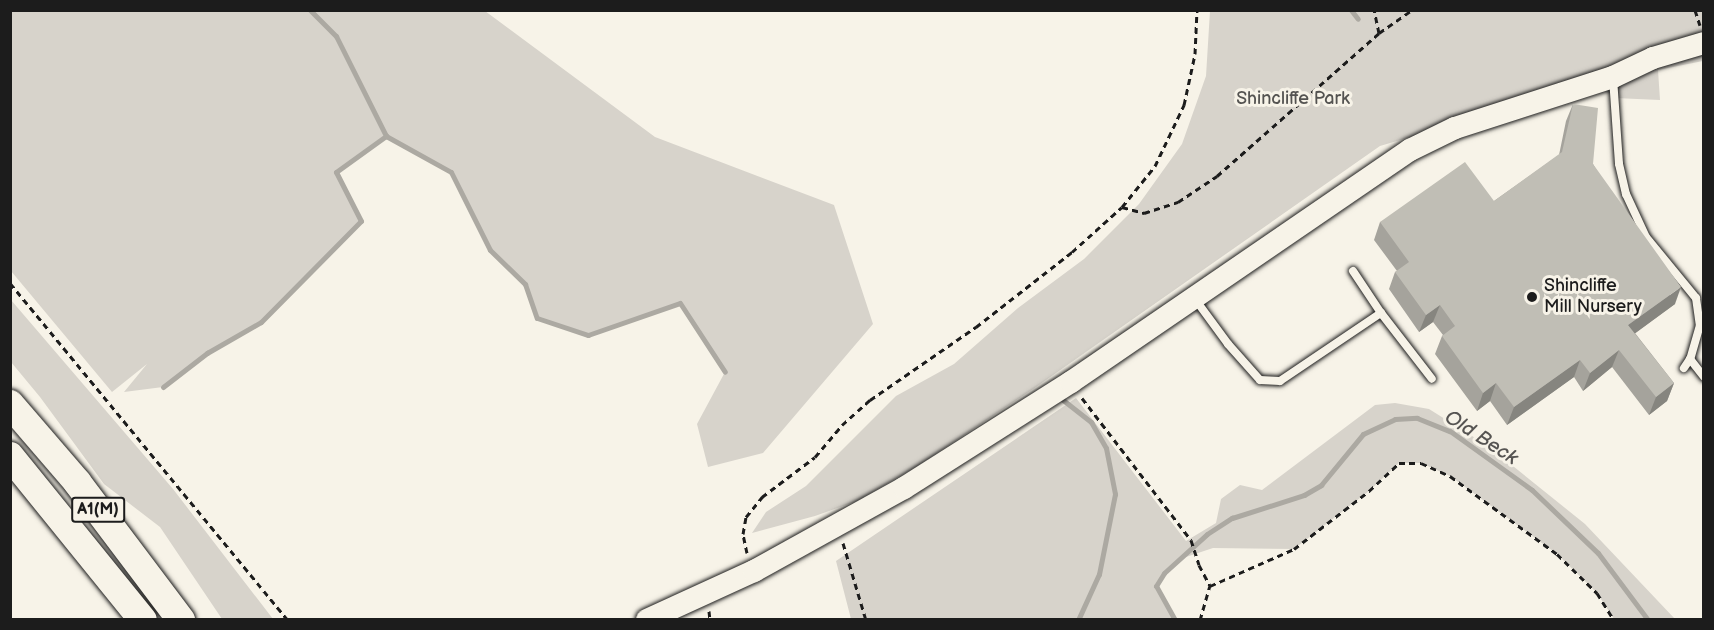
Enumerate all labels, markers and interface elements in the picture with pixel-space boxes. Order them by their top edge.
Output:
park label: Shincliffe Park [1236,88,1350,110]
place label: Shincliffe Mill Nursery [1544,276,1642,318]
marker: Shincliffe Mill Nursery [1525,290,1539,304]
water label: Old Beck [1440,405,1522,471]
road number: A1(M) [71,497,125,523]

